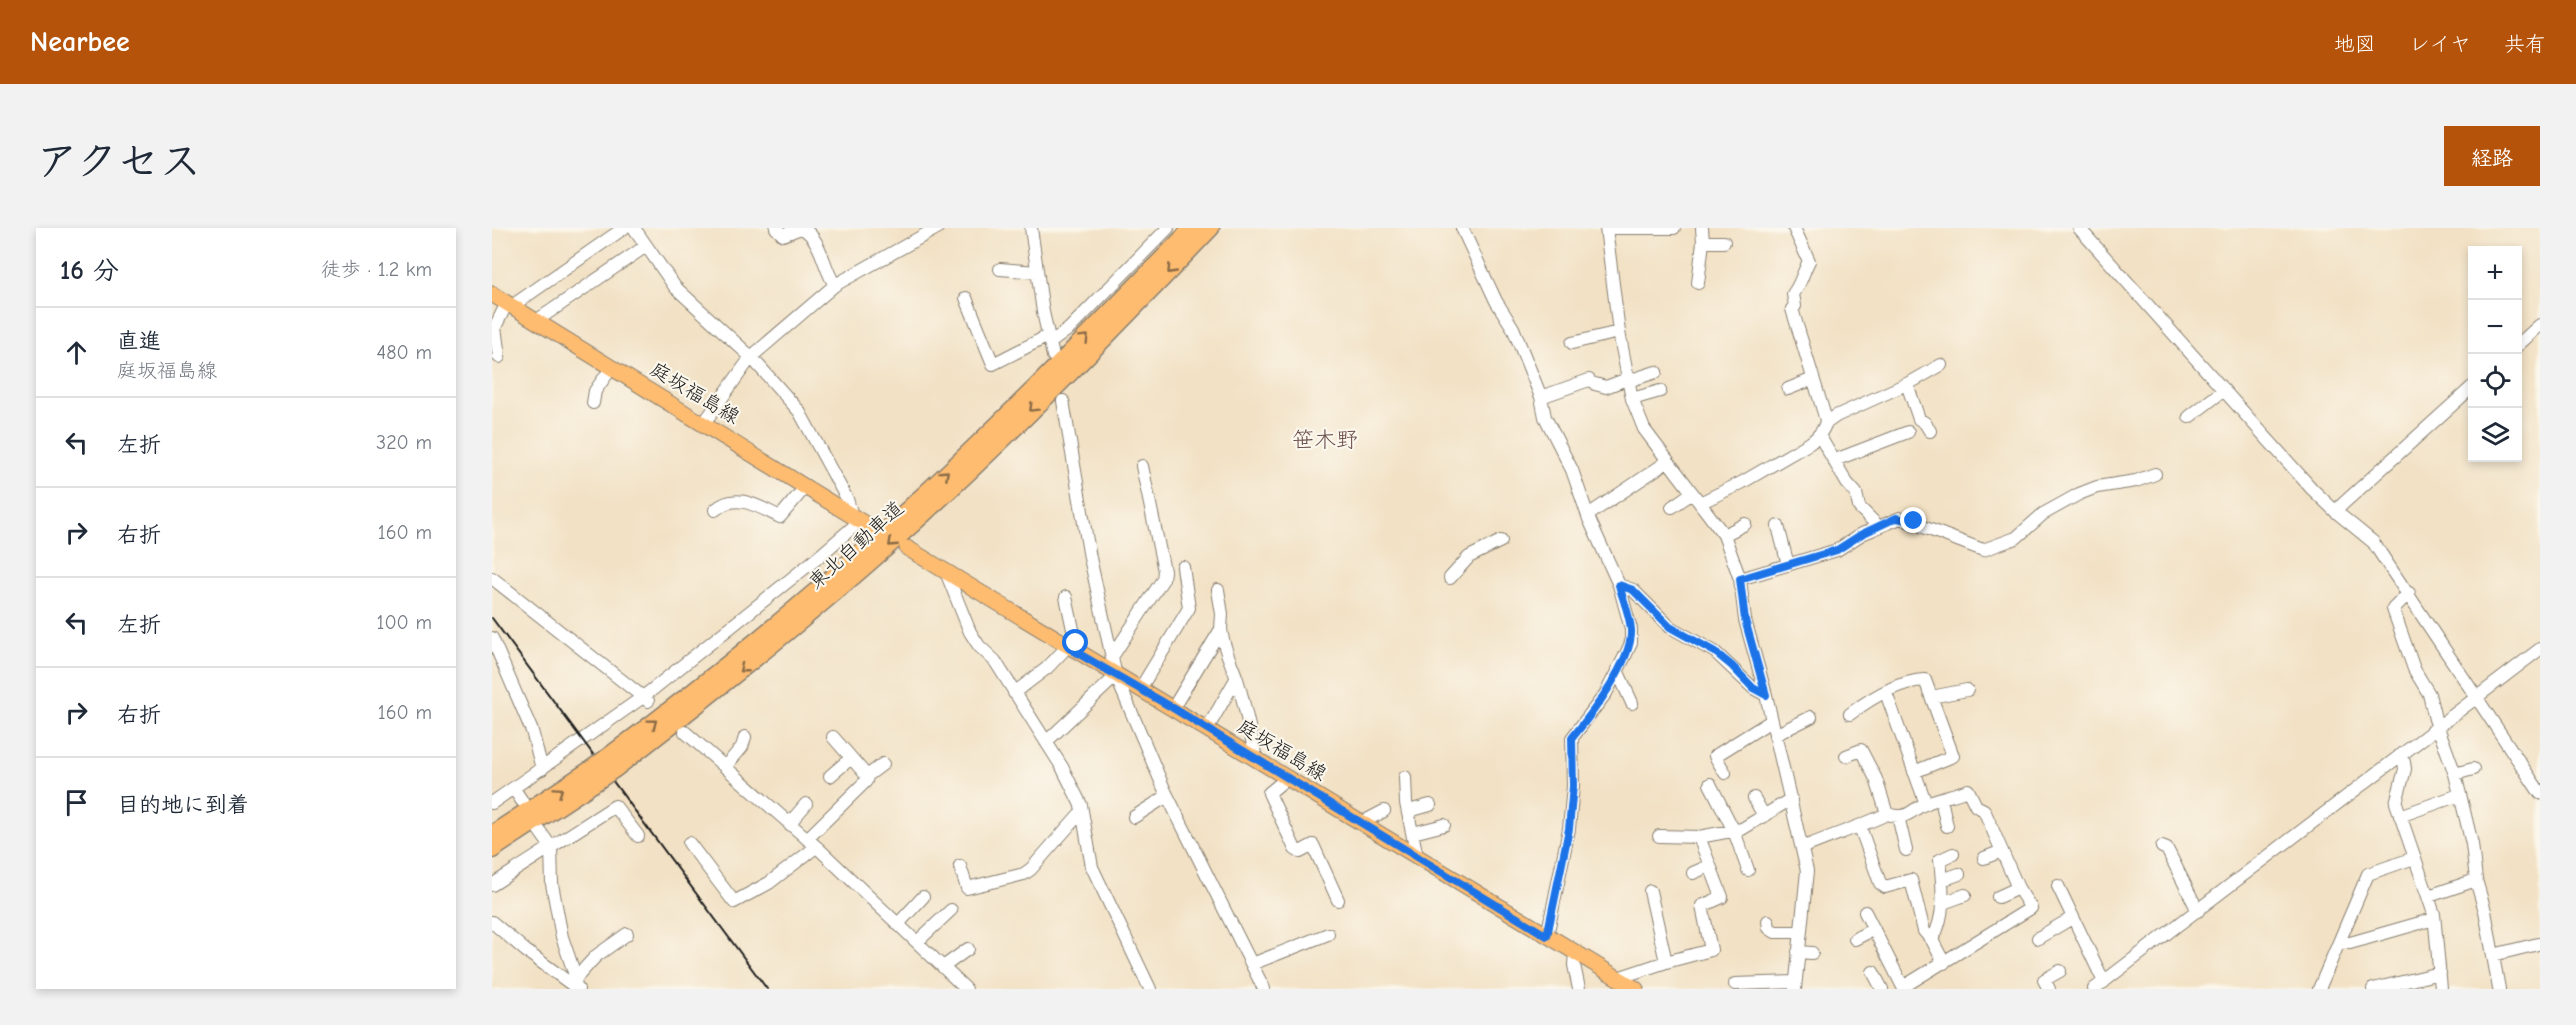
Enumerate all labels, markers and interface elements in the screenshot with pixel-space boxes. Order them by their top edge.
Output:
text: Nearbee [30,26,130,58]
text: 地図 [2334,32,2376,56]
text: レイヤ [2409,32,2471,56]
text: 共有 [2504,32,2546,56]
button: 経路 [2444,126,2540,186]
text: アクセス [36,137,201,186]
map controls [2468,246,2522,462]
button: + [2468,246,2522,300]
text: 16 分 [60,256,119,286]
text: 徒歩 · 1.2 km [321,258,432,281]
one-way arrow [1167,263,1178,274]
button: − [2468,300,2522,354]
text: 直進 [117,328,161,354]
one-way arrow [1078,335,1089,345]
icon: ahead [60,336,93,369]
text: 480 m [377,341,432,364]
button: locate [2468,354,2522,408]
street label: 庭坂福島線 [646,357,744,429]
text: 庭坂福島線 [117,359,217,382]
one-way arrow [1030,401,1041,412]
button: layers [2468,408,2522,462]
icon: left [60,426,93,459]
district label: 笹木野 [1292,427,1358,453]
text: 320 m [376,431,432,454]
text: 左折 [117,432,161,458]
one-way arrow [938,471,949,482]
street label: 東北自動車道 [804,496,908,594]
route end [1900,507,1926,533]
icon: right [60,516,93,549]
text: 160 m [378,521,432,544]
text: 右折 [117,522,161,548]
one-way arrow [888,535,899,546]
icon: left [60,606,93,639]
text: 100 m [377,611,432,634]
text: 左折 [117,612,161,638]
route start [1062,629,1088,655]
one-way arrow [739,662,750,673]
icon: right [60,696,93,729]
text: 160 m [378,701,432,724]
text: 右折 [117,702,161,728]
street label: 庭坂福島線 [1233,714,1331,786]
one-way arrow [646,719,657,730]
icon: arrive [60,786,93,819]
one-way arrow [552,787,563,798]
text: 目的地に到着 [117,792,249,818]

